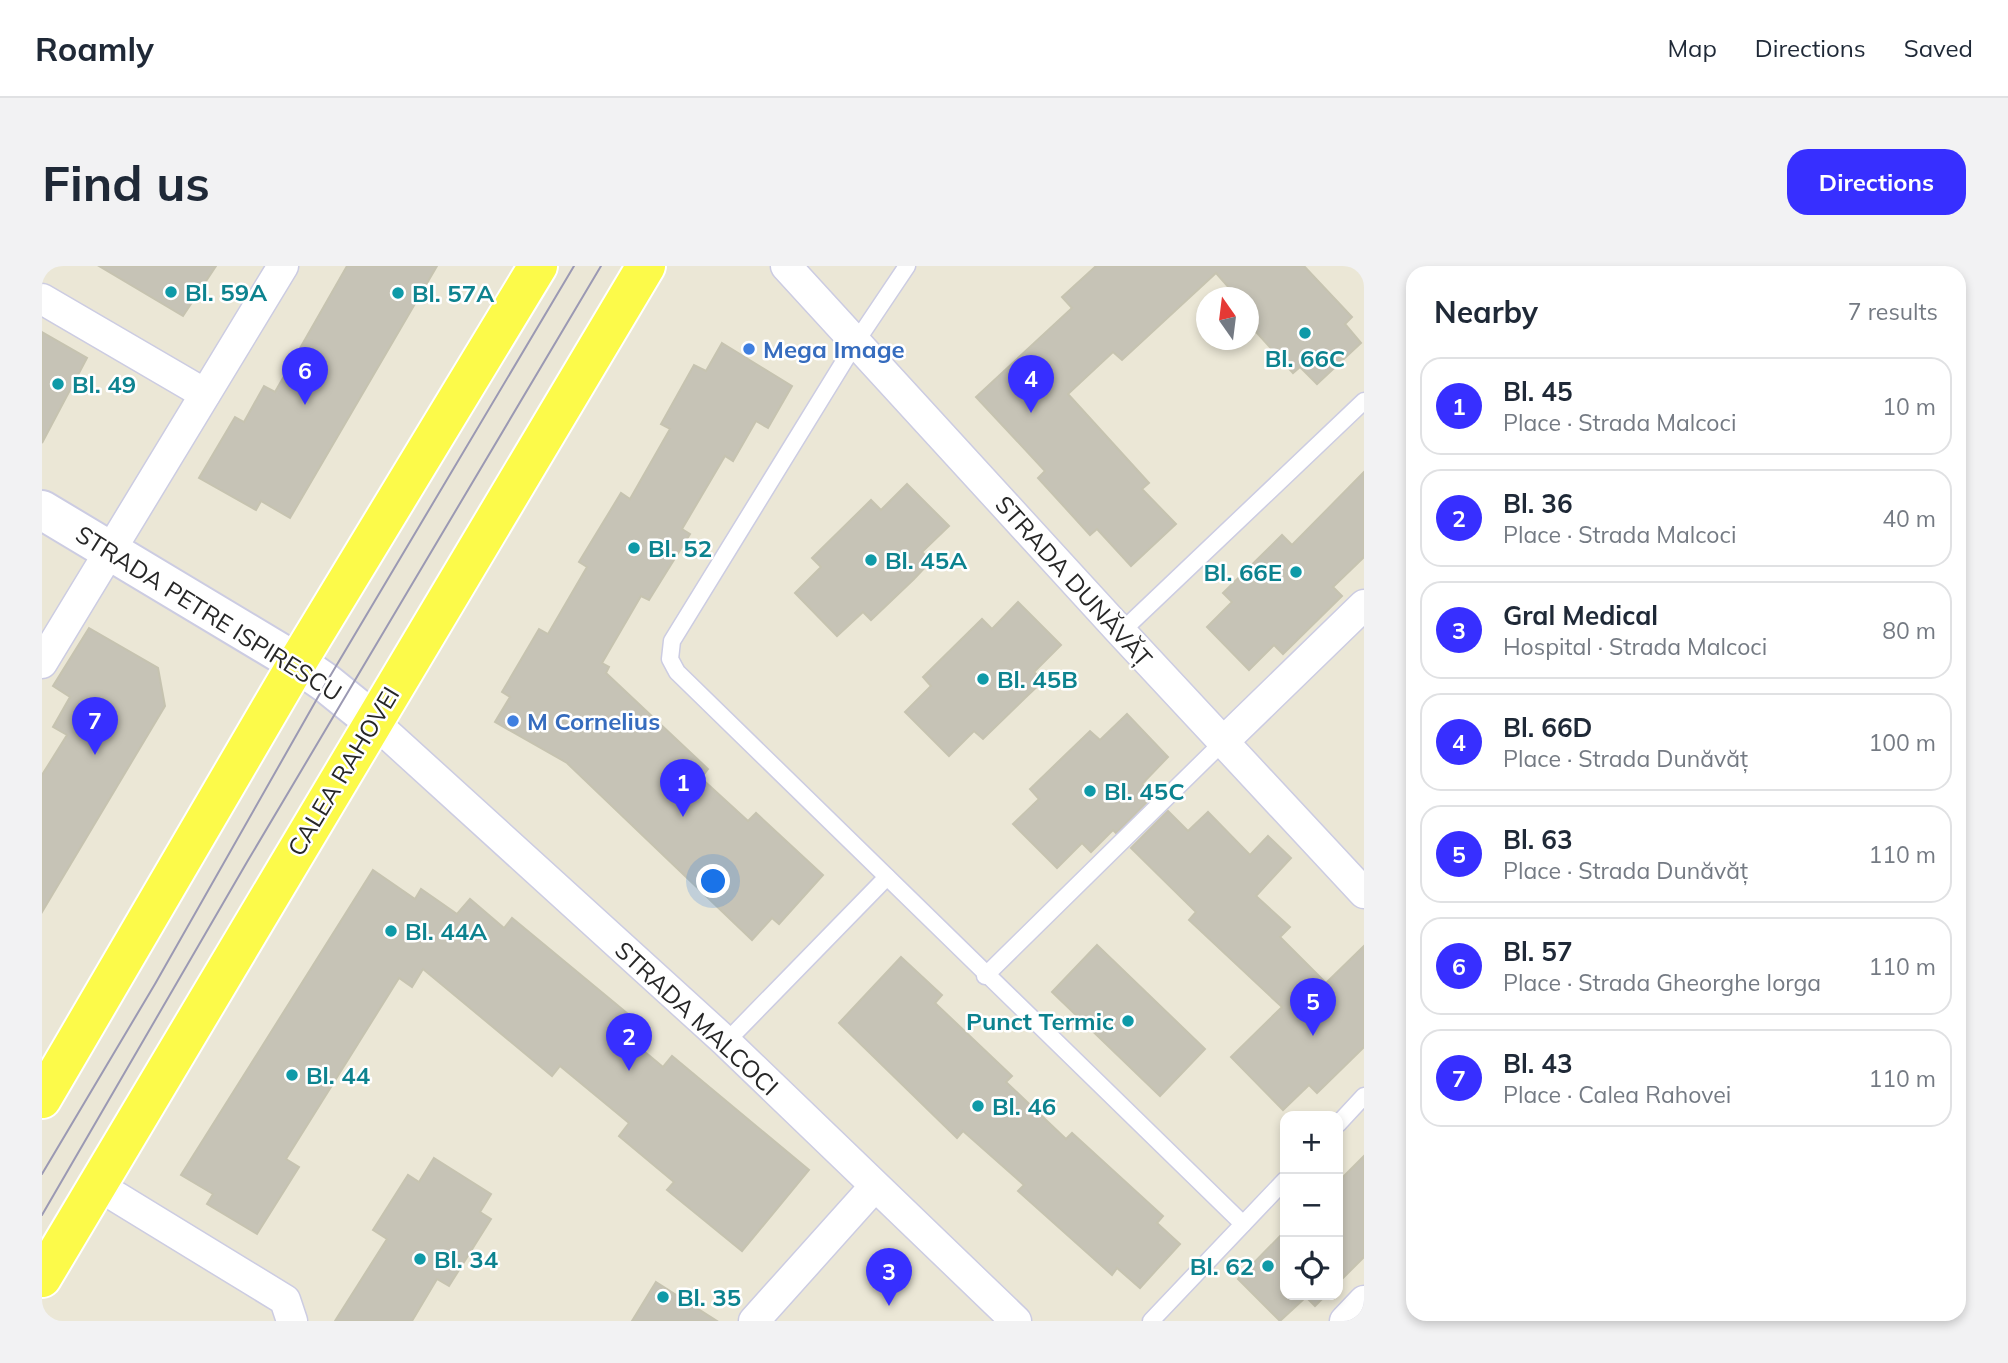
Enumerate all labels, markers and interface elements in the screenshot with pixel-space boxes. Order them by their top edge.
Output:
text: Roamly [35,28,154,69]
text: Map [1667,33,1717,63]
text: Directions [1755,33,1866,63]
text: Saved [1904,33,1973,63]
button: Directions [1787,149,1966,215]
text: Find us [42,152,210,213]
place label: Bl. 59A [185,277,267,307]
place label: Bl. 57A [412,278,494,308]
marker: Bl. 59A [163,284,179,300]
marker: Bl. 57A [390,285,406,301]
north arrow [1196,287,1259,350]
text: Nearby [1434,293,1538,331]
text: 7 results [1848,297,1938,326]
marker: Bl. 66C [1297,325,1313,341]
place label: Mega Image [763,334,905,364]
marker: Mega Image [741,341,757,357]
place label: Bl. 66C [1265,343,1345,373]
pin: 6 [282,347,328,405]
pin: 4 [1008,355,1054,413]
place label: Bl. 49 [72,369,136,399]
text: Bl. 45 [1503,375,1573,408]
marker: Bl. 49 [50,376,66,392]
text: 1 [1452,392,1466,421]
text: 10 m [1882,392,1936,421]
text: Place · Strada Malcoci [1503,408,1736,437]
text: Bl. 36 [1503,487,1573,520]
street label: STRADA DUNĂVĂȚ [988,489,1159,674]
text: 2 [1452,504,1466,533]
text: 40 m [1882,504,1936,533]
street label: STRADA PETRE ISPIRESCU [70,519,348,707]
text: Place · Strada Malcoci [1503,520,1736,549]
place label: Bl. 52 [648,533,712,563]
marker: Bl. 52 [626,540,642,556]
place label: Bl. 45A [885,545,967,575]
marker: Bl. 45A [863,552,879,568]
place label: Bl. 66E [1204,557,1282,587]
marker: Bl. 66E [1288,564,1304,580]
text: Gral Medical [1503,599,1658,632]
text: 3 [1452,616,1466,645]
text: 80 m [1882,616,1936,645]
text: Hospital · Strada Malcoci [1503,632,1767,661]
place label: Bl. 45B [997,664,1078,694]
marker: Bl. 45B [975,671,991,687]
street label: CALEA RAHOVEI [281,681,405,861]
pin: 7 [72,697,118,755]
place label: M Cornelius [527,706,660,736]
text: Bl. 66D [1503,711,1592,744]
marker: M Cornelius [505,713,521,729]
text: 4 [1452,728,1466,757]
text: 100 m [1868,728,1936,757]
text: Place · Strada Dunăvăț [1503,744,1748,773]
pin: 1 [660,759,706,817]
place label: Bl. 45C [1104,776,1185,806]
marker: Bl. 45C [1082,783,1098,799]
text: Bl. 63 [1503,823,1573,856]
text: 5 [1452,840,1466,869]
text: 110 m [1868,840,1936,869]
text: Place · Strada Dunăvăț [1503,856,1748,885]
your location [696,864,730,898]
place label: Bl. 44A [405,916,487,946]
marker: Bl. 44A [383,923,399,939]
street label: STRADA MALCOCI [609,935,785,1101]
text: Bl. 57 [1503,935,1573,968]
text: 6 [1452,952,1466,981]
text: 110 m [1868,952,1936,981]
text: Place · Strada Gheorghe Iorga [1503,968,1821,997]
pin: 5 [1290,978,1336,1036]
place label: Punct Termic [966,1006,1114,1036]
pin: 2 [606,1013,652,1071]
marker: Punct Termic [1120,1013,1136,1029]
text: Bl. 43 [1503,1047,1573,1080]
place label: Bl. 44 [306,1060,370,1090]
text: 7 [1452,1064,1466,1093]
text: 110 m [1868,1064,1936,1093]
marker: Bl. 44 [284,1067,300,1083]
text: Place · Calea Rahovei [1503,1080,1731,1109]
place label: Bl. 46 [992,1091,1056,1121]
marker: Bl. 46 [970,1098,986,1114]
map controls [1280,1111,1343,1300]
button: + [1280,1111,1343,1174]
button: − [1280,1174,1343,1237]
button: locate [1280,1237,1343,1300]
place label: Bl. 34 [434,1244,498,1274]
pin: 3 [866,1248,912,1306]
marker: Bl. 34 [412,1251,428,1267]
place label: Bl. 62 [1190,1251,1254,1281]
marker: Bl. 62 [1260,1258,1276,1274]
place label: Bl. 35 [677,1282,741,1312]
marker: Bl. 35 [655,1289,671,1305]

